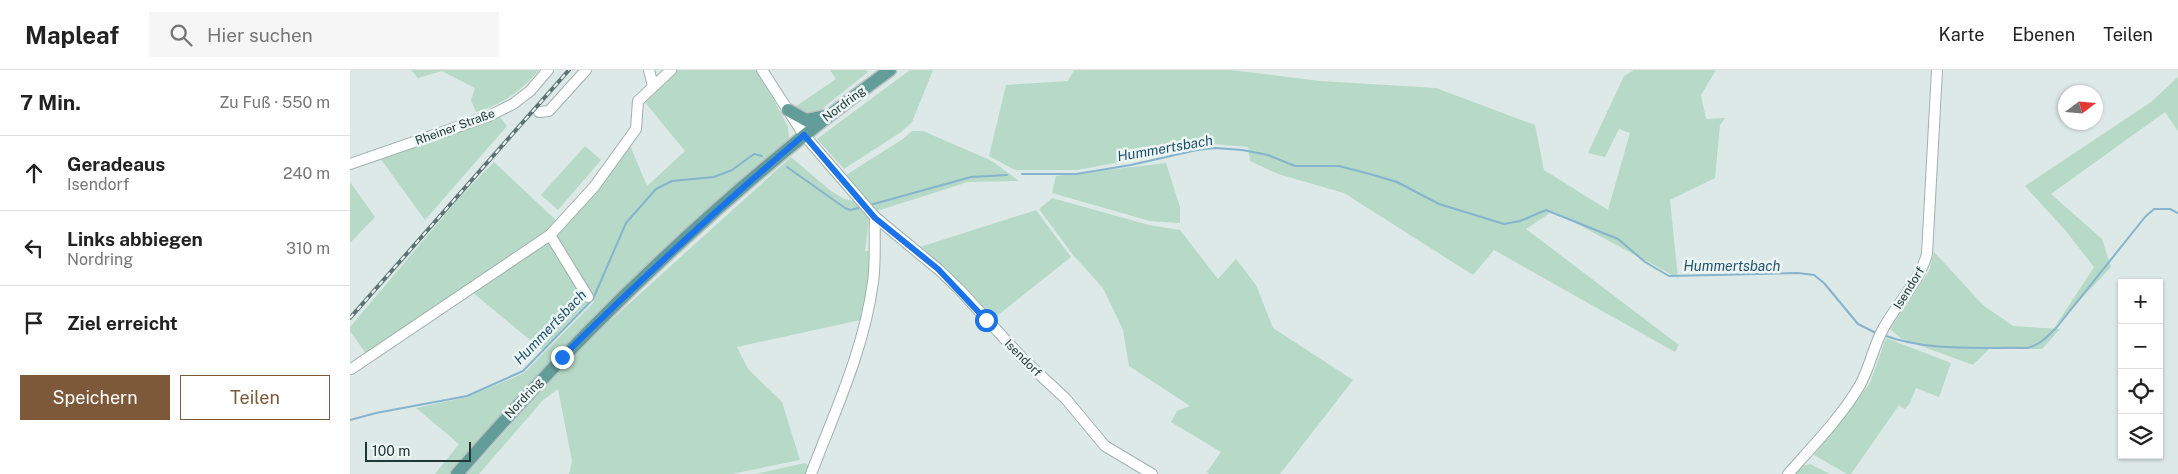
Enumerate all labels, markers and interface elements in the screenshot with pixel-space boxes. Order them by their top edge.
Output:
search box [149,12,499,57]
text: Mapleaf [25,21,119,49]
icon: search [167,21,195,49]
text: Hier suchen [207,24,313,46]
text: Karte [1939,24,1984,45]
text: Ebenen [2012,24,2075,45]
text: Teilen [2103,24,2153,45]
street label: Nordring [820,83,868,125]
north arrow [2058,85,2103,130]
text: 7 Min. [20,90,81,115]
text: Zu Fuß · 550 m [219,93,330,112]
street label: Rheiner Straße [413,106,497,148]
water label: Hummertsbach [1116,132,1214,164]
text: Geradeaus [67,153,165,175]
icon: ahead [20,159,48,187]
text: 240 m [283,164,330,183]
text: Isendorf [67,175,129,194]
text: Links abbiegen [67,228,203,250]
icon: left [20,234,48,262]
text: 310 m [286,239,330,258]
text: Nordring [67,250,133,269]
water label: Hummertsbach [1684,258,1781,274]
street label: Isendorf [1891,264,1927,312]
map controls [2118,279,2163,459]
button: + [2118,279,2163,324]
water label: Hummertsbach [511,286,590,367]
icon: arrive [20,309,48,337]
route start [975,309,998,332]
text: Ziel erreicht [67,312,178,334]
button: − [2118,324,2163,369]
street label: Isendorf [1002,337,1045,380]
route end [551,346,574,369]
button: locate [2118,369,2163,414]
button: Speichern [20,375,170,420]
button: Teilen [180,375,330,420]
street label: Nordring [502,375,546,421]
button: layers [2118,414,2163,459]
scale bar [365,439,471,462]
text: 100 m [372,443,410,459]

